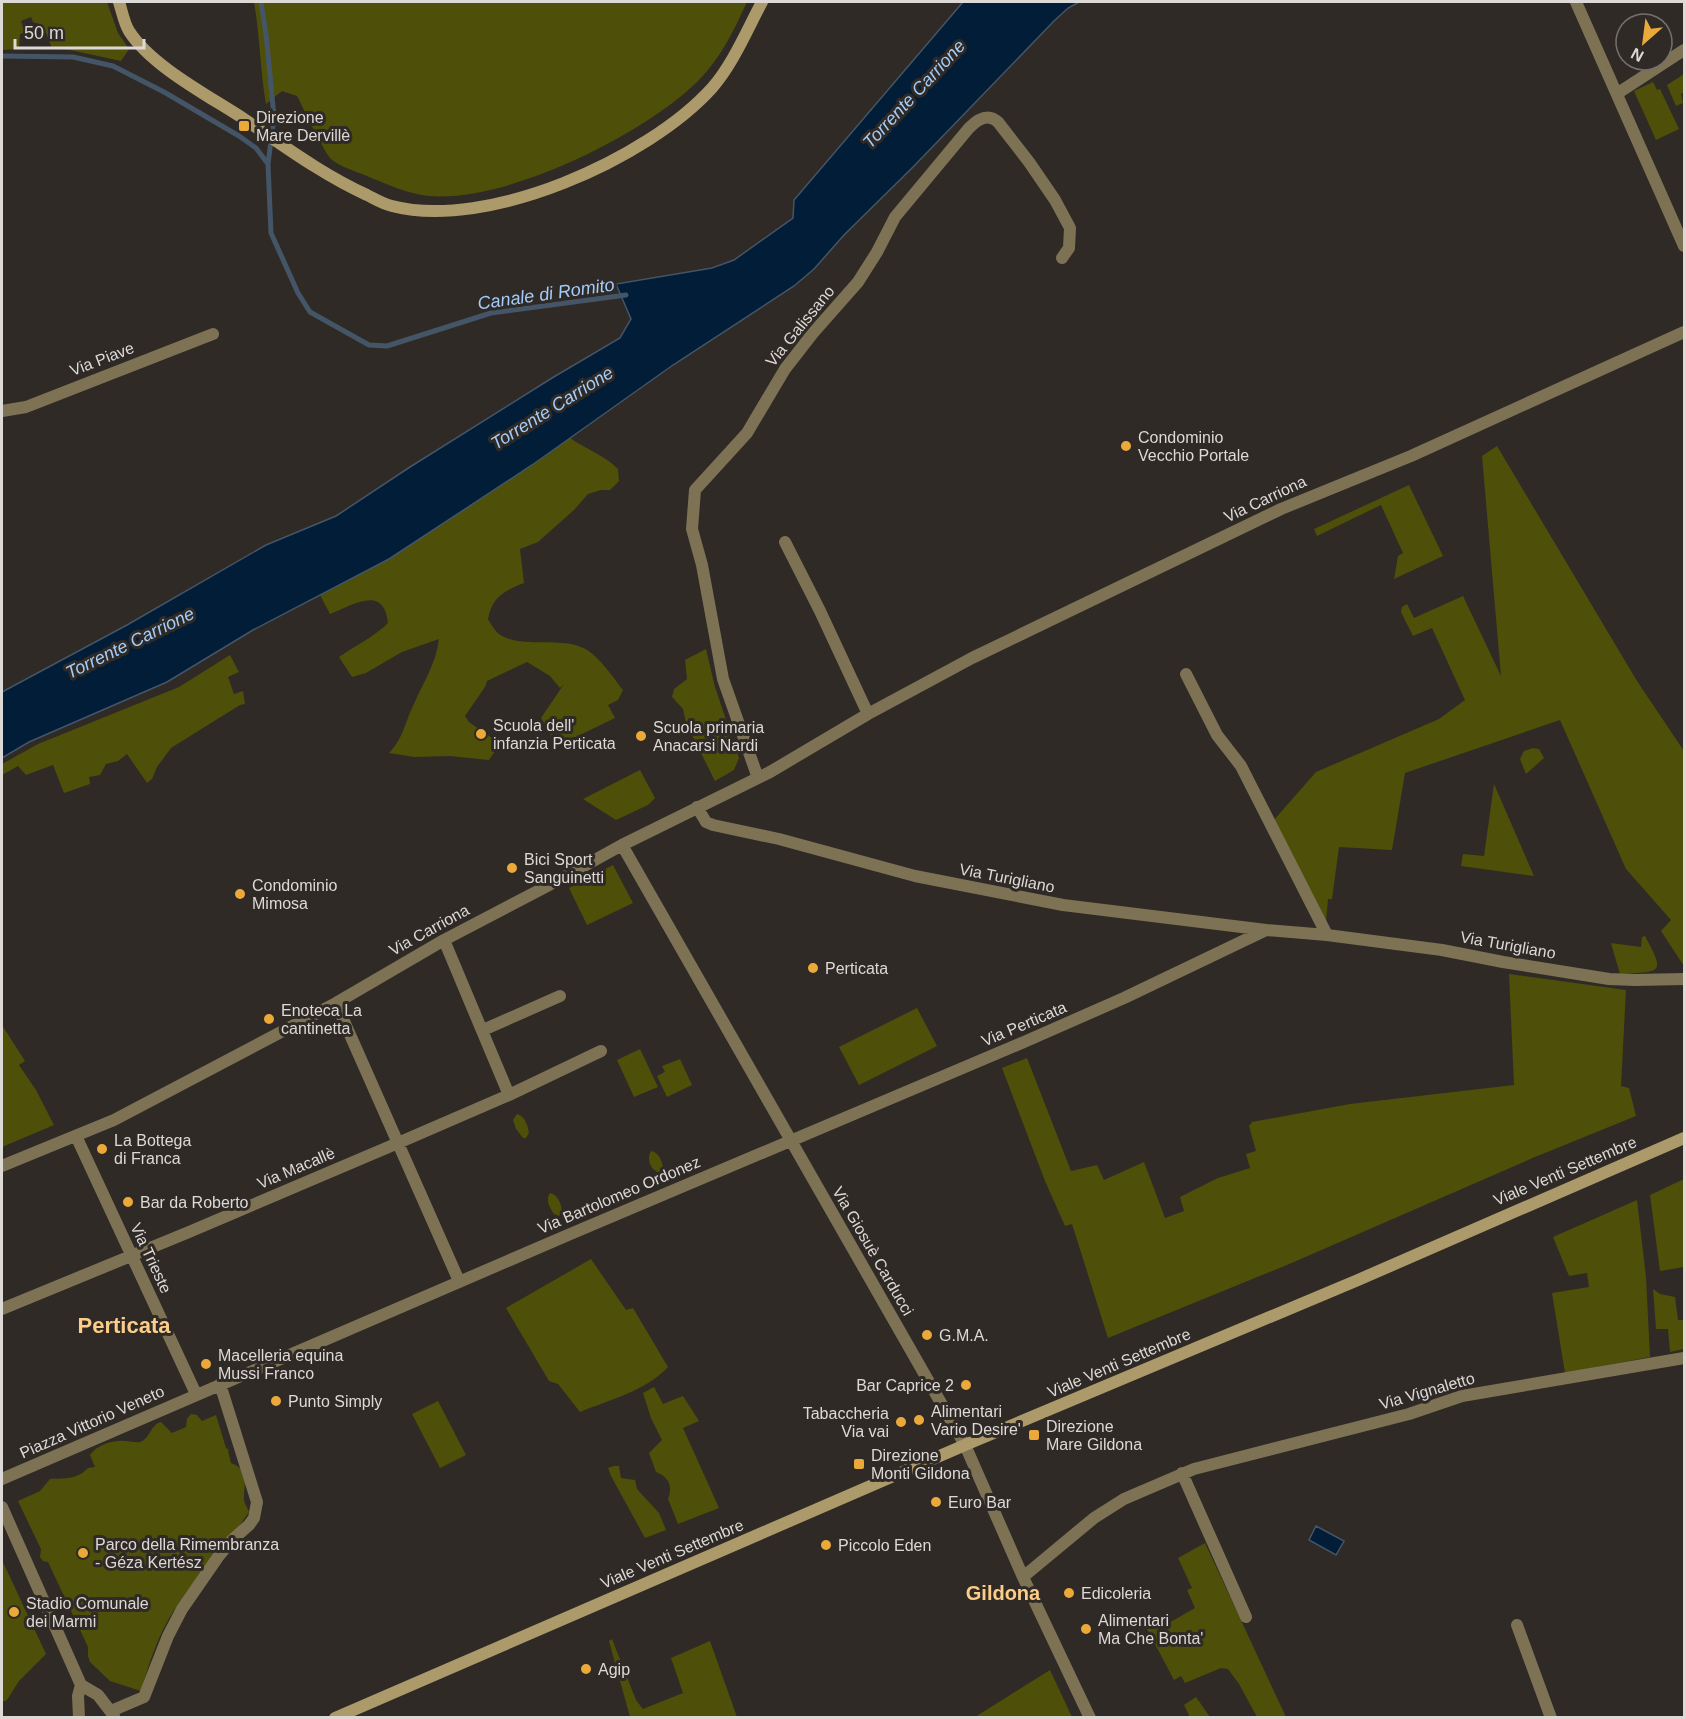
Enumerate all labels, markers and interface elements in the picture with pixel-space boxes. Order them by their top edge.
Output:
scale bar [15,12,144,50]
north arrow [1614,12,1674,72]
text: 50 m [24,23,64,43]
water label: Torrente Carrione [859,36,969,152]
text: N [1628,45,1646,65]
place label: Direzione Mare Dervillè [256,109,350,144]
marker: Direzione Mare Dervillè [237,119,251,133]
water label: Canale di Romito [476,274,616,314]
street label: Via Galissano [762,282,838,370]
street label: Via Piave [68,339,137,379]
water label: Torrente Carrione [487,362,617,454]
place label: Condominio Vecchio Portale [1138,429,1249,464]
marker: Condominio Vecchio Portale [1119,439,1133,453]
street label: Via Carriona [1221,473,1309,525]
water label: Torrente Carrione [63,603,197,683]
place label: Scuola dell' infanzia Perticata [493,717,616,752]
place label: Scuola primaria Anacarsi Nardi [653,719,764,754]
marker: Scuola dell' infanzia Perticata [474,727,488,741]
marker: Scuola primaria Anacarsi Nardi [634,729,648,743]
place label: Bici Sport Sanguinetti [524,851,604,886]
street label: Via Turigliano [958,860,1056,896]
marker: Bici Sport Sanguinetti [505,861,519,875]
place label: Condominio Mimosa [252,877,337,912]
marker: Condominio Mimosa [233,887,247,901]
street label: Via Carriona [386,901,472,959]
street label: Via Turigliano [1459,928,1557,962]
place label: Perticata [825,960,888,977]
marker: Perticata [806,961,820,975]
street label: Via Perticata [979,998,1069,1049]
place label: Enoteca La cantinetta [281,1002,362,1037]
marker: Enoteca La cantinetta [262,1012,276,1026]
place label: La Bottega di Franca [114,1132,192,1167]
street label: Viale Venti Settembre [1491,1133,1639,1209]
marker: La Bottega di Franca [95,1142,109,1156]
street label: Via Macallè [255,1144,337,1192]
street label: Via Bartolomeo Ordonez [535,1153,703,1237]
street label: Via Giosuè Carducci [829,1184,917,1318]
place label: Bar da Roberto [140,1194,249,1211]
marker: Bar da Roberto [121,1195,135,1209]
street label: Via Trieste [127,1220,175,1296]
district label: Perticata [78,1313,171,1338]
street label: Viale Venti Settembre [1045,1325,1193,1401]
place label: G.M.A. [939,1327,989,1344]
marker: G.M.A. [920,1328,934,1342]
place label: Macelleria equina Mussi Franco [218,1347,344,1382]
marker: Macelleria equina Mussi Franco [199,1357,213,1371]
street label: Via Vignaletto [1377,1369,1477,1413]
place label: Bar Caprice 2 [856,1377,954,1394]
marker: Bar Caprice 2 [959,1378,973,1392]
street label: Piazza Vittorio Veneto [17,1382,167,1462]
place label: Punto Simply [288,1393,382,1410]
marker: Punto Simply [269,1394,283,1408]
place label: Alimentari Vario Desire' [931,1403,1021,1438]
place label: Tabaccheria Via vai [803,1405,889,1440]
marker: Alimentari Vario Desire' [912,1413,926,1427]
marker: Tabaccheria Via vai [894,1415,908,1429]
place label: Direzione Mare Gildona [1046,1418,1142,1453]
marker: Direzione Mare Gildona [1027,1428,1041,1442]
place label: Direzione Monti Gildona [871,1447,970,1482]
marker: Direzione Monti Gildona [852,1457,866,1471]
place label: Euro Bar [948,1494,1012,1511]
marker: Euro Bar [929,1495,943,1509]
street label: Viale Venti Settembre [598,1516,746,1592]
place label: Parco della Rimembranza - Géza Kertész [95,1536,279,1571]
place label: Piccolo Eden [838,1537,931,1554]
marker: Piccolo Eden [819,1538,833,1552]
marker: Parco della Rimembranza - Géza Kertész [76,1546,90,1560]
district label: Gildona [966,1582,1041,1604]
place label: Edicoleria [1081,1585,1151,1602]
marker: Edicoleria [1062,1586,1076,1600]
place label: Stadio Comunale dei Marmi [26,1595,149,1630]
marker: Stadio Comunale dei Marmi [7,1605,21,1619]
place label: Alimentari Ma Che Bonta' [1098,1612,1203,1647]
marker: Alimentari Ma Che Bonta' [1079,1622,1093,1636]
place label: Agip [598,1661,630,1678]
marker: Agip [579,1662,593,1676]

